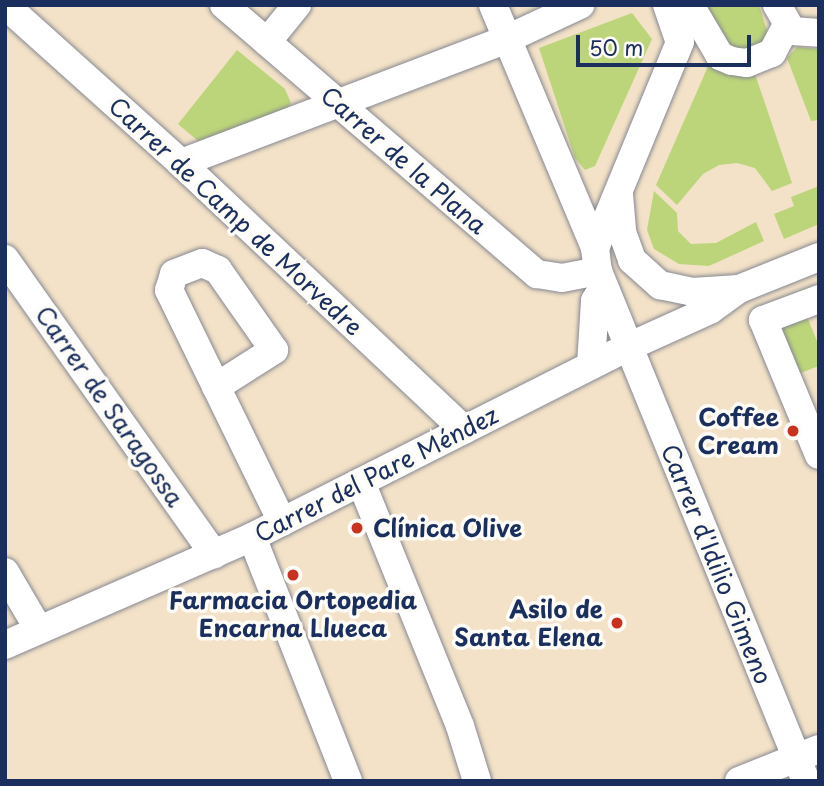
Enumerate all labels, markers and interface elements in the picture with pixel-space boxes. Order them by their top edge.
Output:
scale bar [579,21,754,65]
text: 50 m [589,31,643,63]
street label: Carrer de la Plana [314,79,494,241]
street label: Carrer de Camp de Morvedre [102,90,370,342]
street label: Carrer de Saragossa [30,300,190,512]
street label: Carrer del Pare Méndez [248,399,504,549]
place label: Coffee Cream [698,403,779,459]
marker: Coffee Cream [785,423,801,439]
street label: Carrer d'Idilio Gimeno [656,440,778,688]
place label: Clínica Olive [373,514,524,542]
marker: Clínica Olive [347,518,367,538]
marker: Farmacia Ortopedia Encarna Llueca [285,567,301,583]
place label: Farmacia Ortopedia Encarna Llueca [168,586,418,642]
place label: Asilo de Santa Elena [456,595,603,651]
marker: Asilo de Santa Elena [609,615,625,631]

